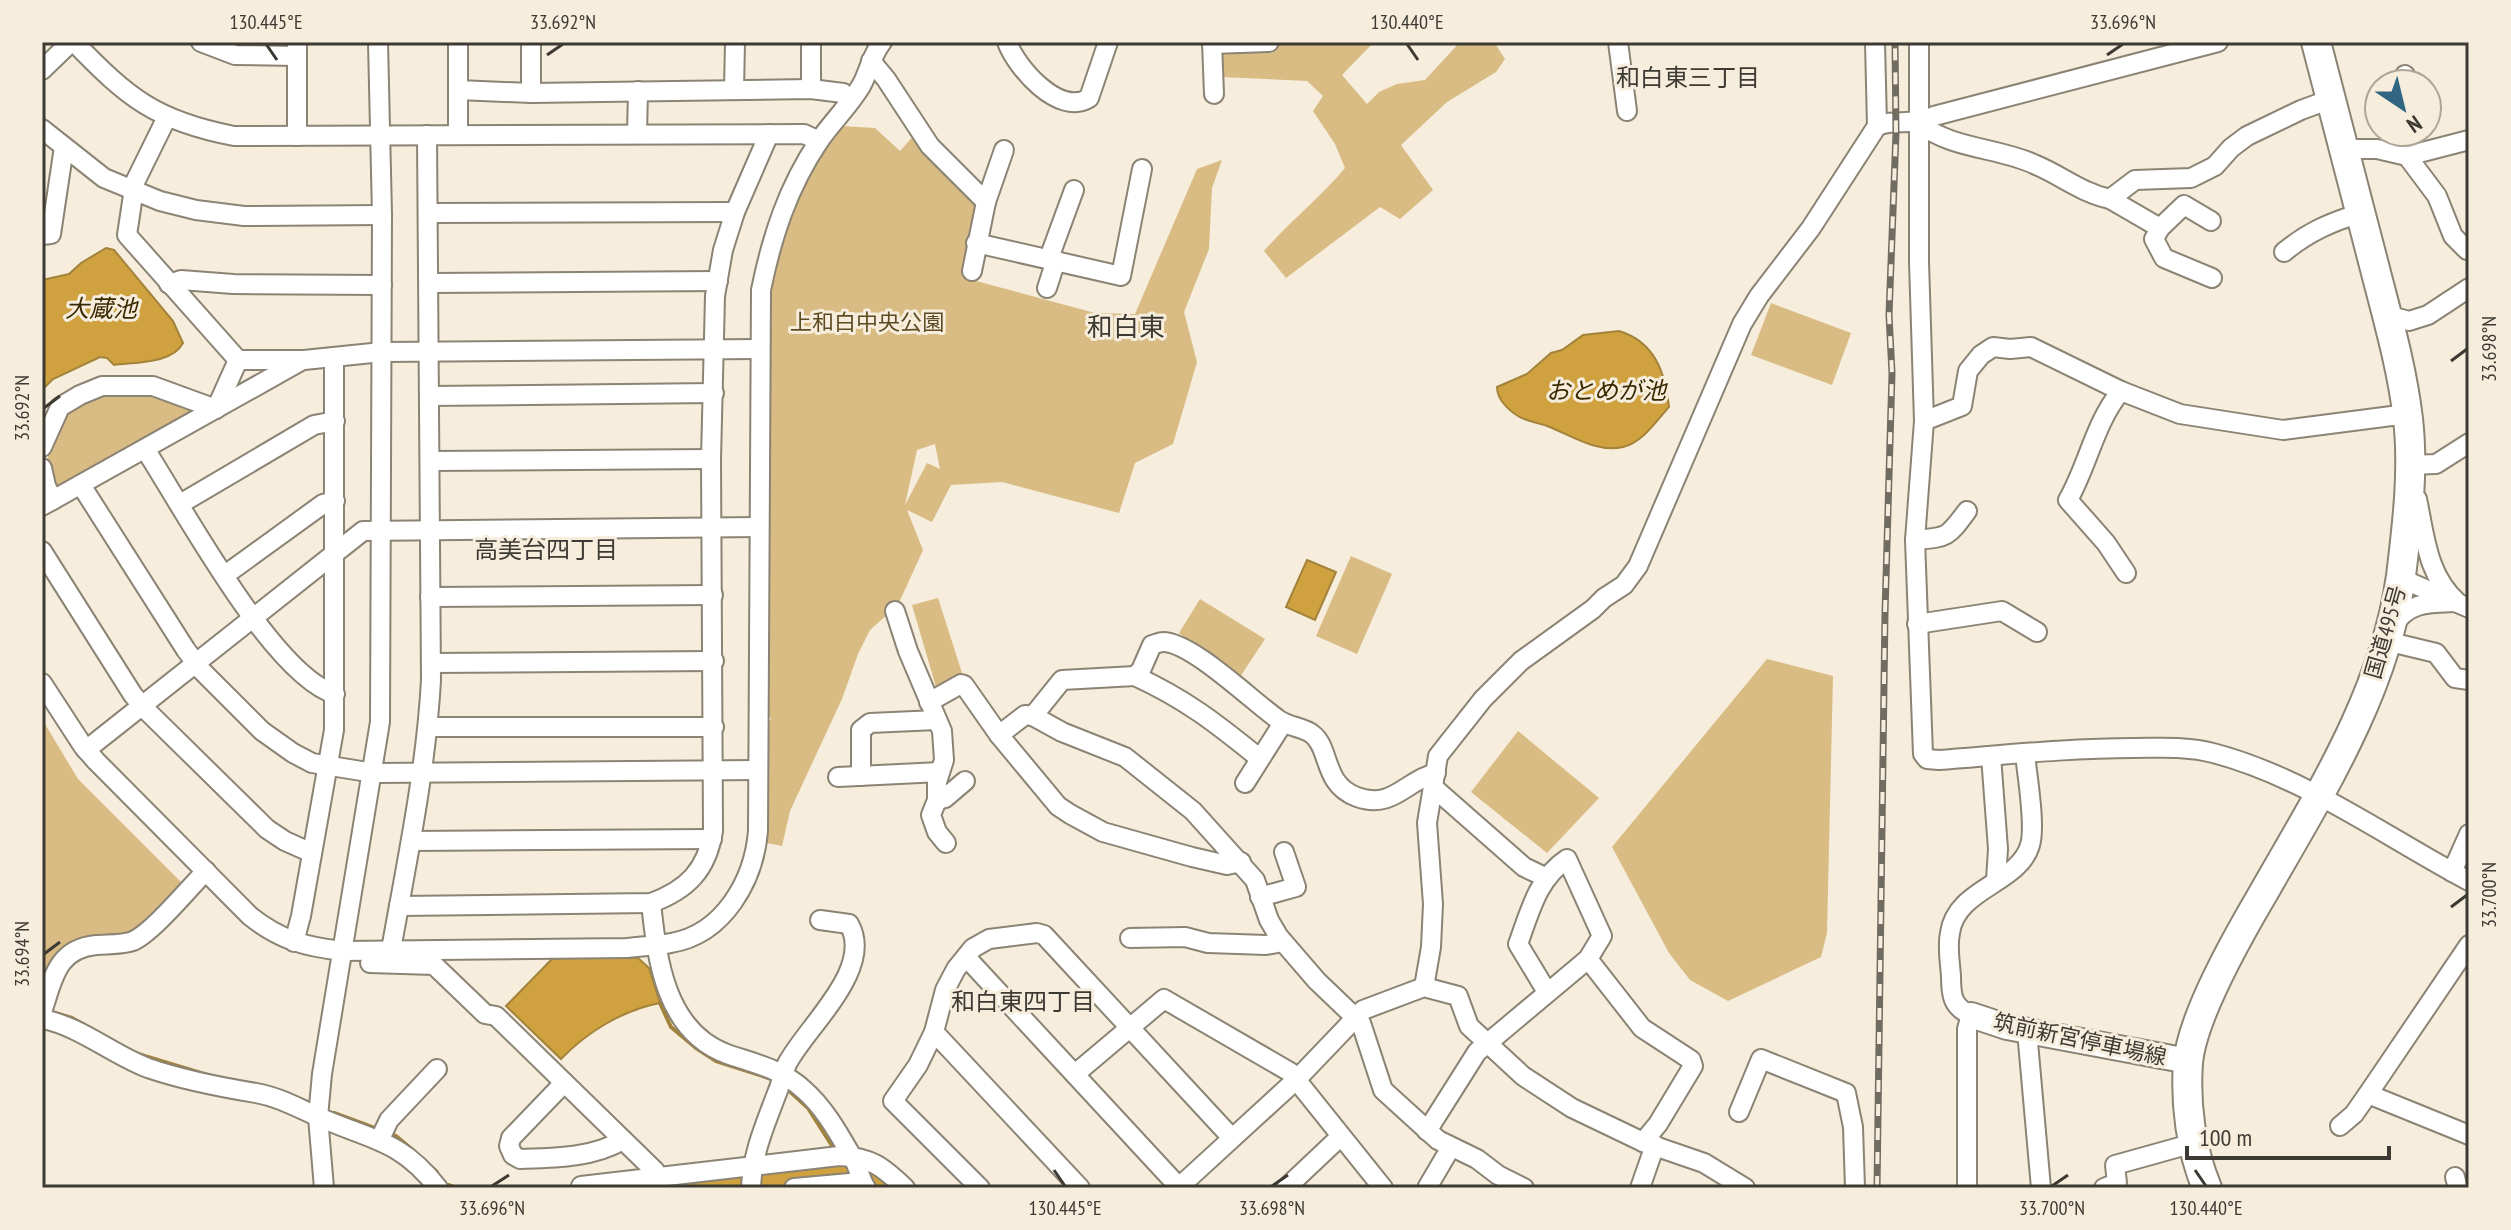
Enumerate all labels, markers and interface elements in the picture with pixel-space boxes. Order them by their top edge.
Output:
text: 130.445°E [230,9,302,35]
text: 33.692°N [530,9,596,35]
text: 130.440°E [1371,9,1443,35]
text: 33.696°N [2090,9,2156,35]
district label: 和白東三丁目 [1616,62,1760,93]
north arrow [2363,68,2443,148]
text: N [2402,110,2427,139]
water label: 大蔵池 [65,293,139,324]
park label: 上和白中央公園 [790,308,944,336]
district label: 和白東 [1087,310,1165,343]
text: 33.698°N [2476,316,2502,382]
text: 33.692°N [9,375,35,441]
water label: おとめが池 [1546,375,1668,406]
district label: 高美台四丁目 [474,534,618,565]
street label: 国道495号 [2358,582,2412,682]
text: 33.700°N [2476,862,2502,928]
text: 33.694°N [9,921,35,987]
district label: 和白東四丁目 [951,986,1095,1017]
street label: 筑前新宮停車場線 [1991,1007,2169,1071]
scale bar [2187,1110,2389,1160]
text: 100 m [2199,1122,2252,1153]
text: 33.696°N [459,1195,525,1221]
text: 130.445°E [1029,1195,1101,1221]
text: 33.698°N [1239,1195,1305,1221]
text: 33.700°N [2019,1195,2085,1221]
text: 130.440°E [2170,1195,2242,1221]

